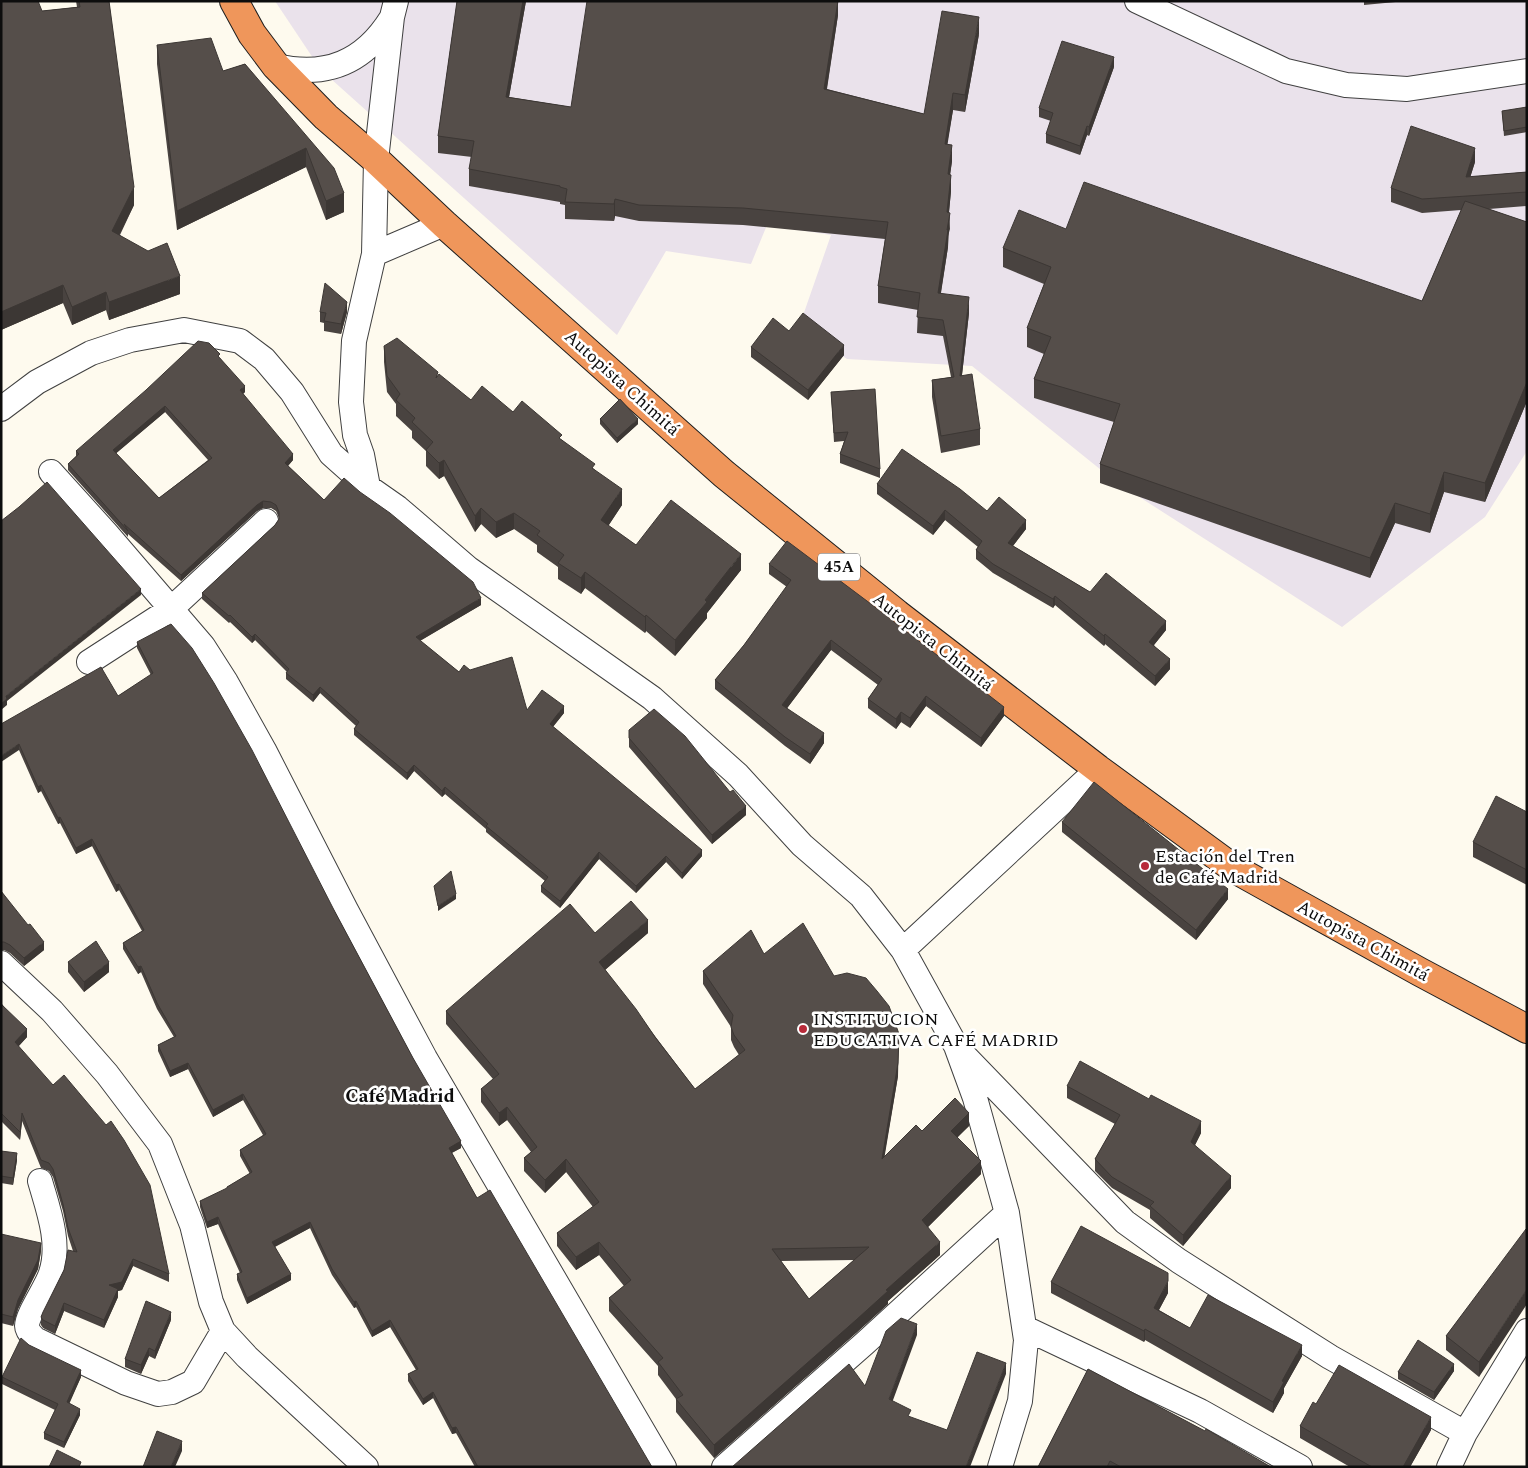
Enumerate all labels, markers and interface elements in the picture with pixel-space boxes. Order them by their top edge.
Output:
street label: Autopista Chimitá [558,324,686,443]
road number: 45A [818,554,860,580]
street label: Autopista Chimitá [866,586,1000,698]
place label: Estación del Tren de Café Madrid [1155,843,1295,891]
marker: Estación del Tren de Café Madrid [1139,860,1151,872]
street label: Autopista Chimitá [1292,893,1434,989]
place label: INSTITUCION EDUCATIVA CAFÉ MADRID [813,1006,1059,1054]
marker: INSTITUCION EDUCATIVA CAFÉ MADRID [797,1023,809,1035]
district label: Café Madrid [345,1082,455,1111]

